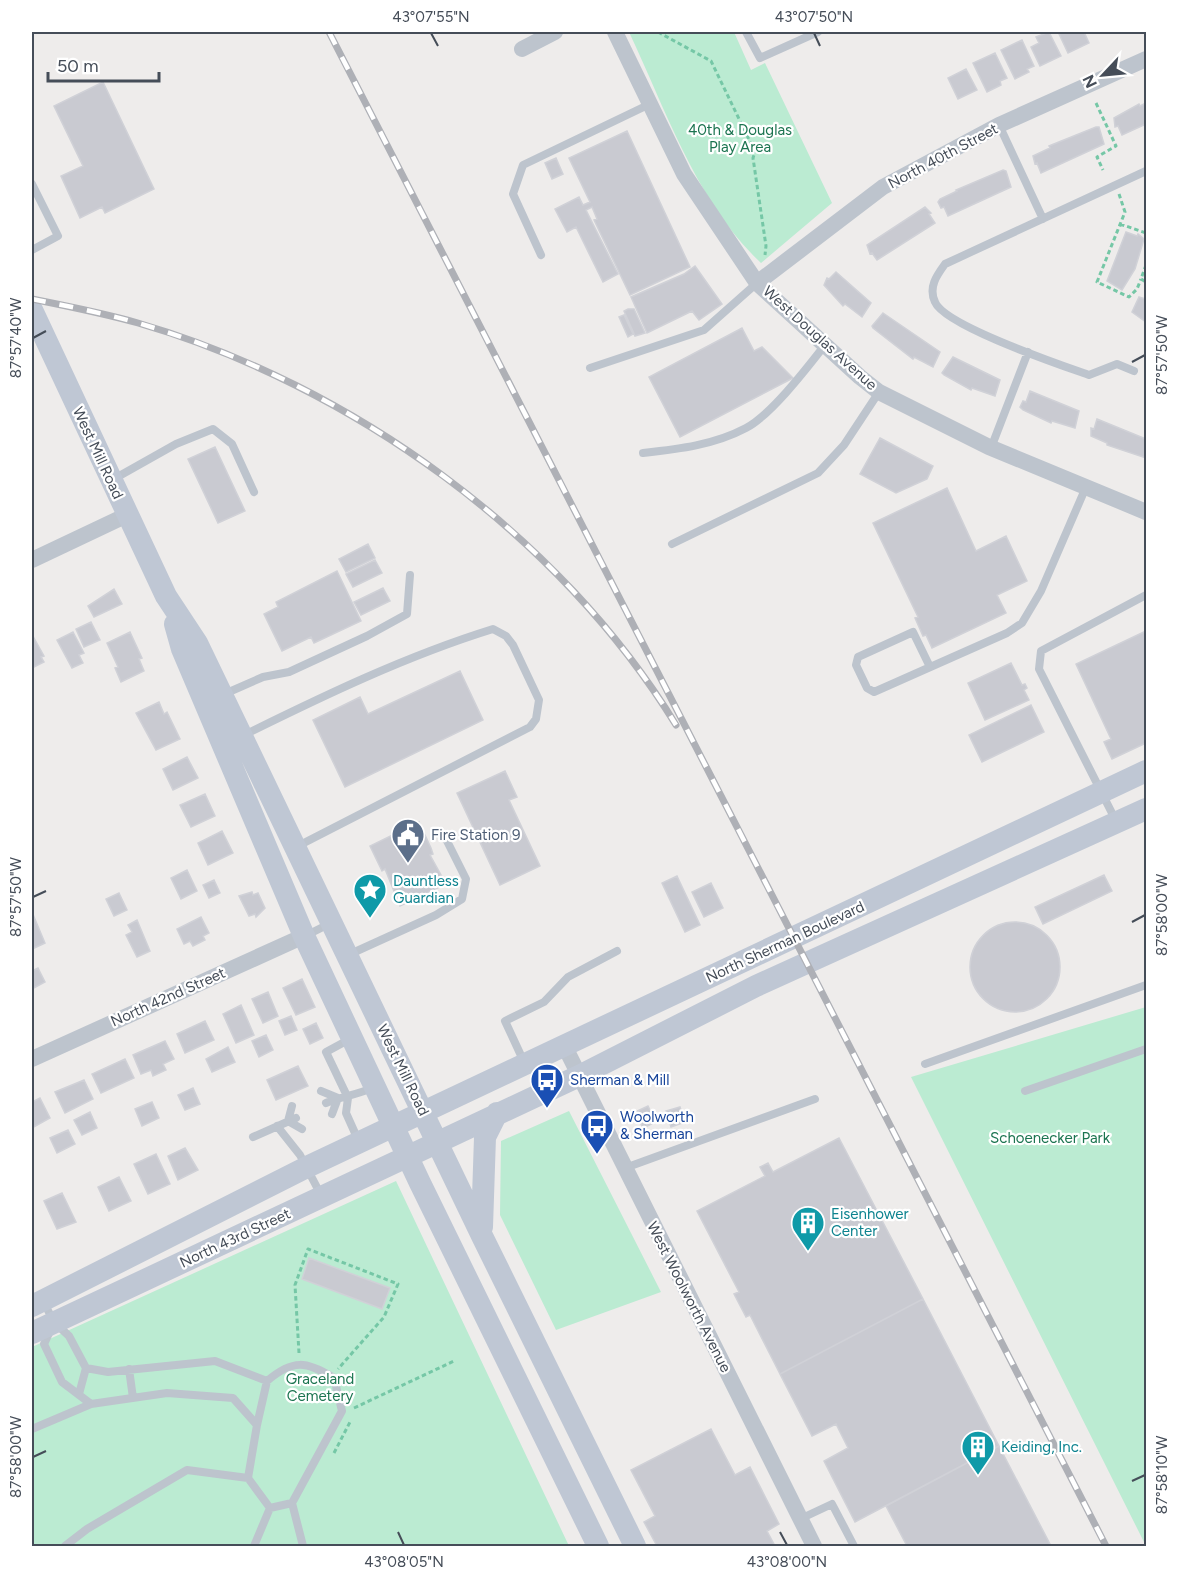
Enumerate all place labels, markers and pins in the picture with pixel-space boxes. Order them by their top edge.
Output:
public building icon: Fire Station 9 [390,817,426,864]
place label: Fire Station 9 [431,826,521,844]
place icon: Dauntless Guardian [352,872,388,919]
place label: Dauntless Guardian [393,872,459,907]
bus stop icon: Sherman & Mill [529,1062,565,1109]
place label: Sherman & Mill [570,1071,669,1089]
bus stop icon: Woolworth & Sherman [579,1108,615,1155]
place label: Woolworth & Sherman [620,1108,694,1143]
building icon: Eisenhower Center [790,1205,826,1252]
place label: Eisenhower Center [831,1205,909,1240]
building icon: Keiding, Inc. [960,1429,996,1476]
place label: Keiding, Inc. [1001,1438,1082,1456]

